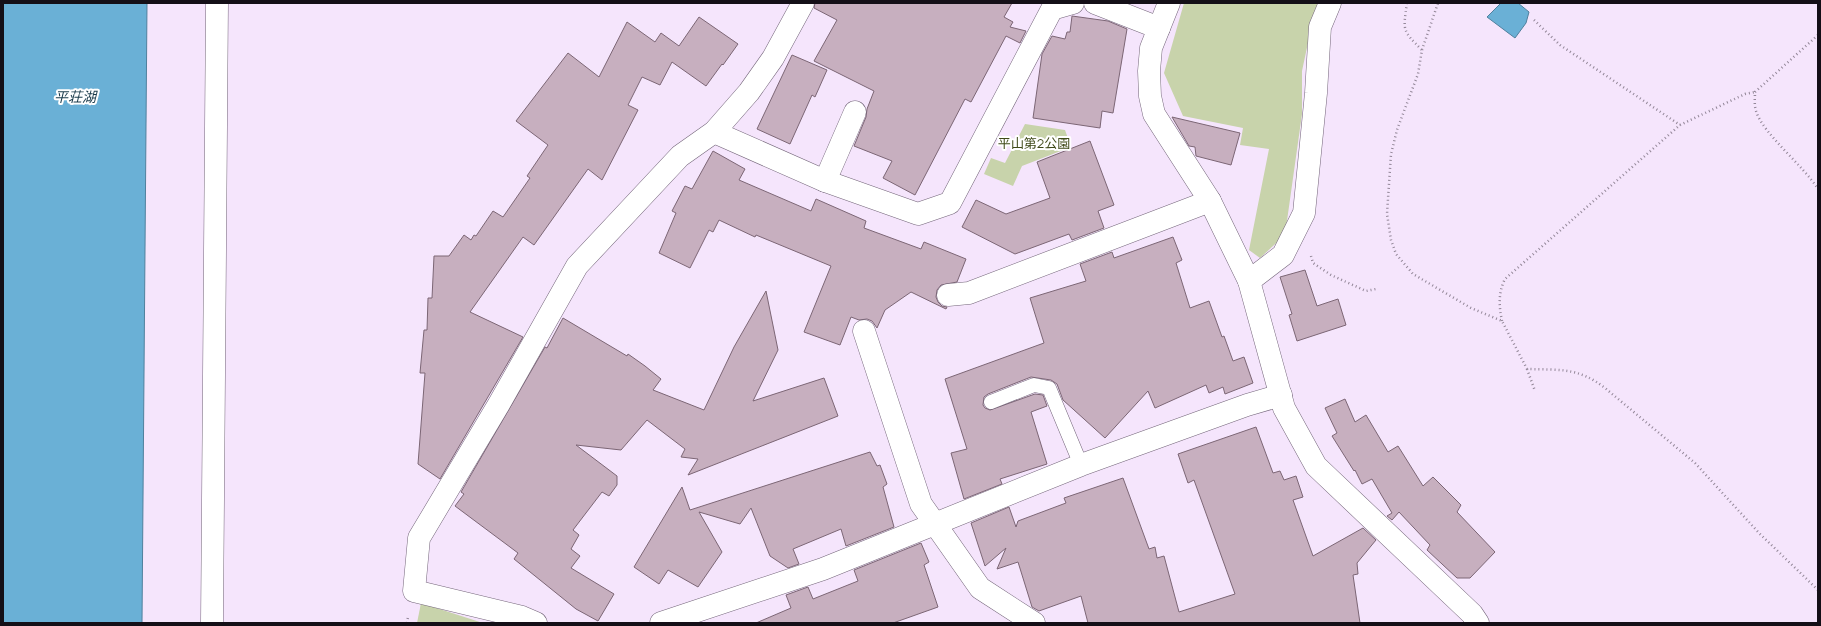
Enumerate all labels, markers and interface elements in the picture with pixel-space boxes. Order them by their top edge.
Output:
water label: 平荘湖 [54,87,98,106]
park label: 平山第2公園 [998,134,1070,152]

